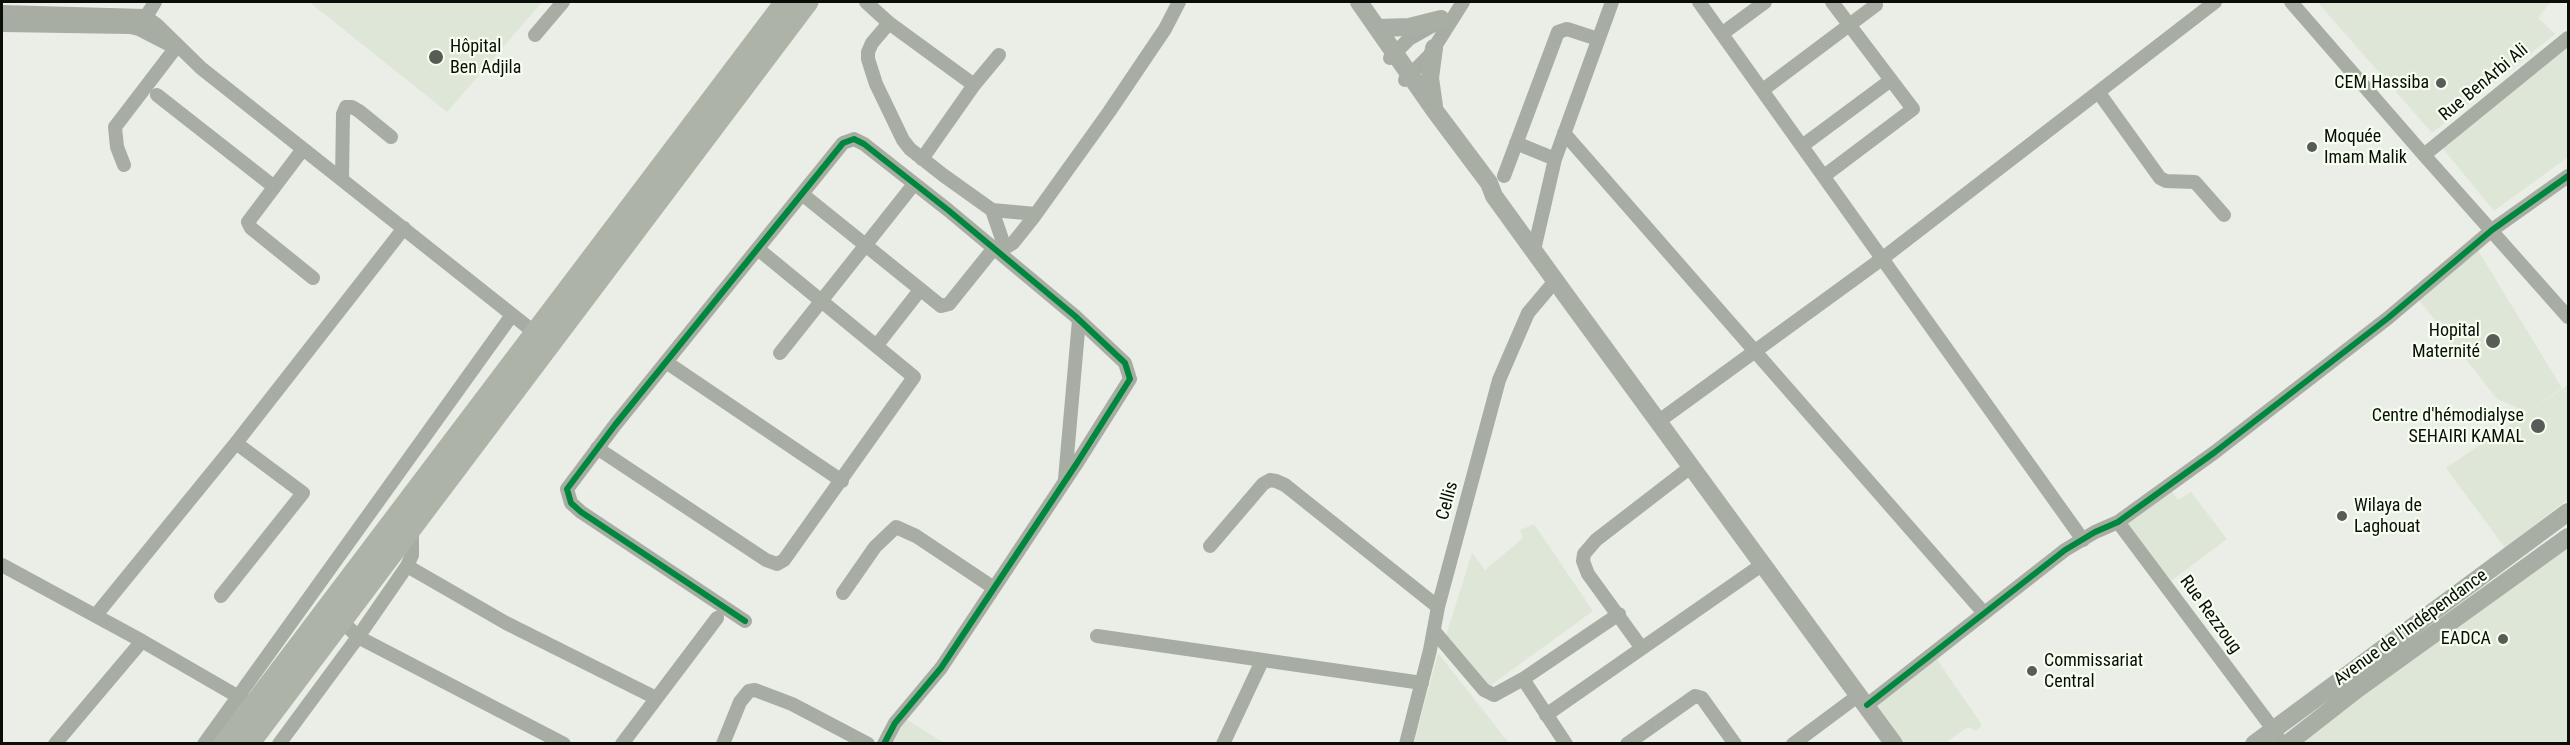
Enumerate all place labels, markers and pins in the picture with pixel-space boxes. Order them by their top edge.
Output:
place label: Hôpital Ben Adjila [450,36,521,78]
marker: Hôpital Ben Adjila [427,48,445,66]
place label: CEM Hassiba [2334,72,2429,94]
marker: CEM Hassiba [2434,76,2448,90]
place label: Moquée Imam Malik [2324,126,2407,168]
marker: Moquée Imam Malik [2305,140,2319,154]
place label: Hopital Maternité [2412,320,2480,362]
marker: Hopital Maternité [2484,332,2502,350]
place label: Centre d'hémodialyse SEHAIRI KAMAL [2372,405,2524,448]
marker: Centre d'hémodialyse SEHAIRI KAMAL [2529,417,2547,435]
place label: Wilaya de Laghouat [2354,495,2422,538]
marker: Wilaya de Laghouat [2335,509,2349,523]
place label: EADCA [2441,628,2491,650]
marker: EADCA [2496,632,2510,646]
place label: Commissariat Central [2044,650,2143,692]
marker: Commissariat Central [2025,664,2039,678]

